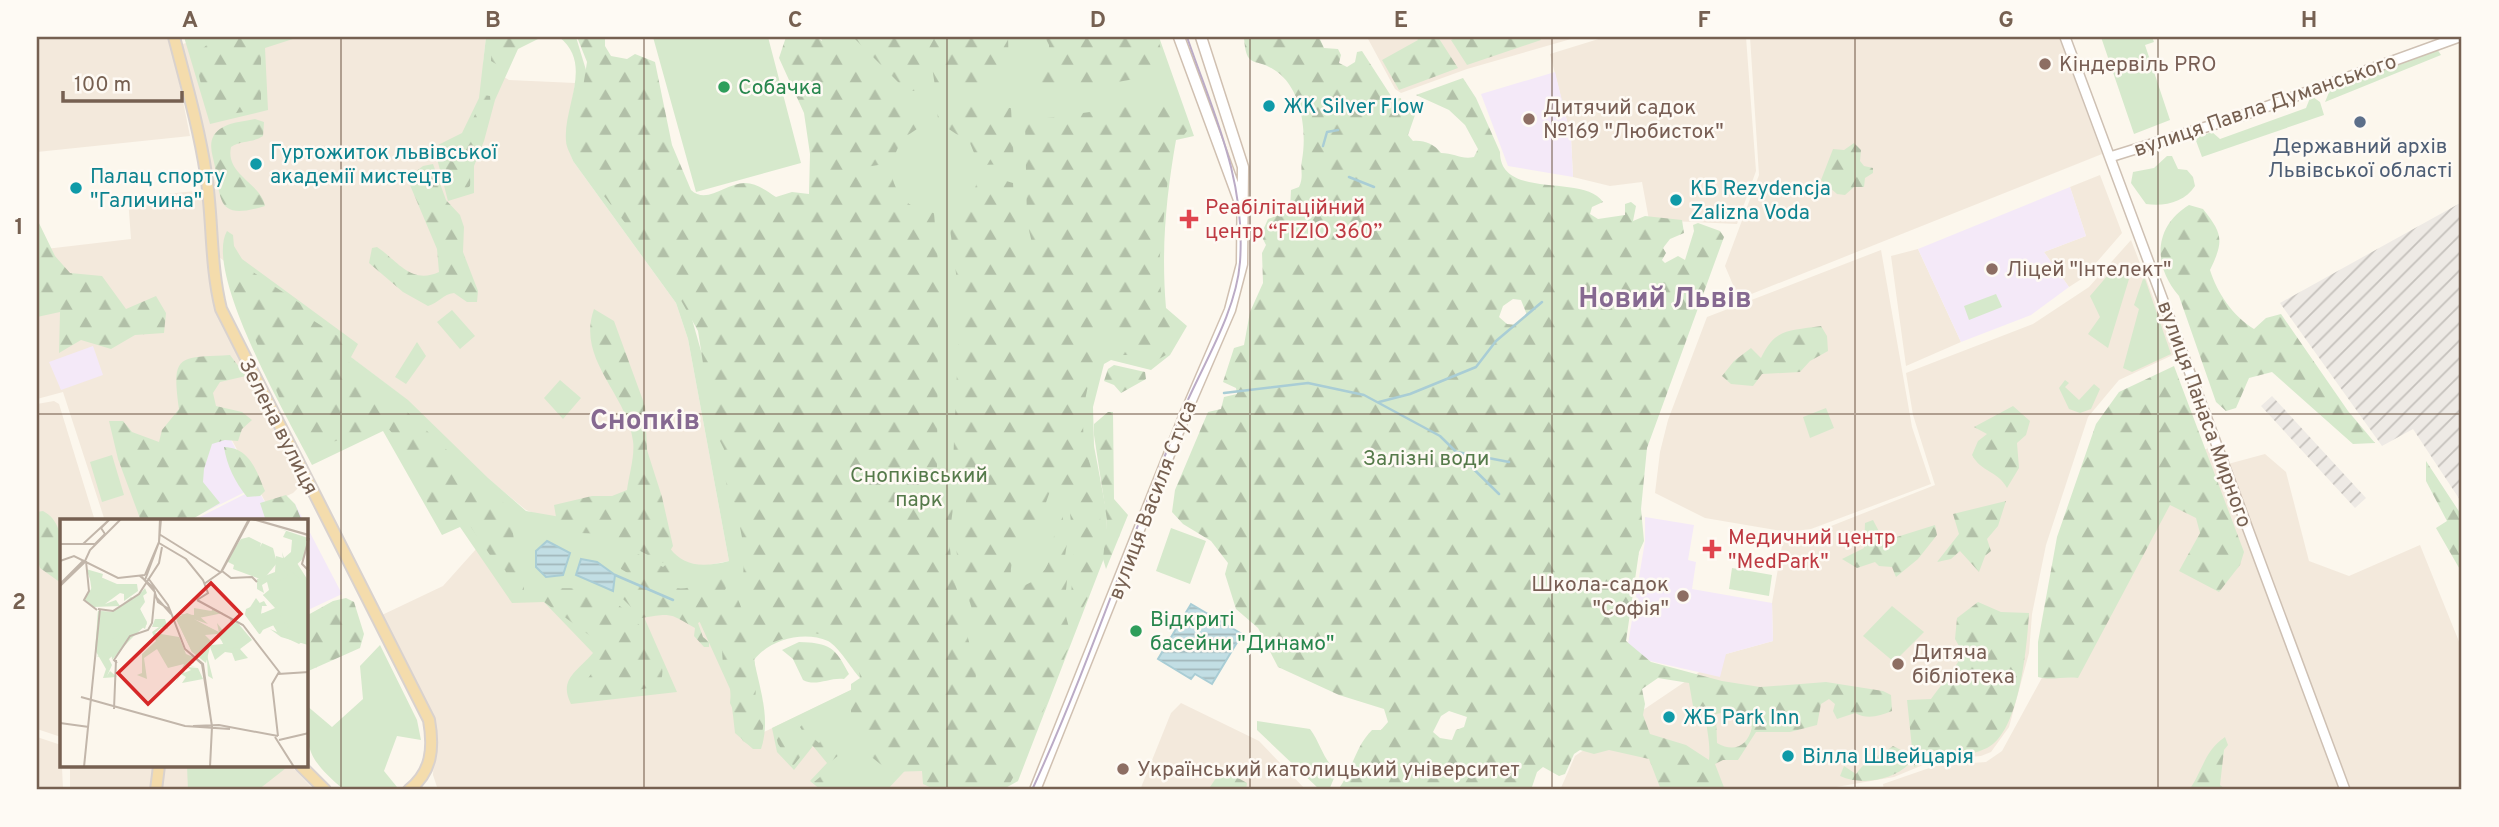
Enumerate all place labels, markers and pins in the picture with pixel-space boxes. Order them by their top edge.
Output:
place label: Кіндервіль PRO [2059,52,2217,79]
marker: Кіндервіль PRO [2037,56,2053,72]
place label: Собачка [738,75,822,102]
marker: Собачка [716,79,732,95]
place label: ЖК Silver Flow [1283,94,1424,121]
place label: Дитячий садок №169 "Любисток" [1543,95,1724,146]
marker: ЖК Silver Flow [1261,98,1277,114]
marker: Дитячий садок №169 "Любисток" [1521,111,1537,127]
marker: Державний архів Львівської області [2352,114,2368,130]
place label: Державний архів Львівської області [2268,134,2452,185]
place label: Гуртожиток львівської академії мистецтв [270,140,498,191]
marker: Гуртожиток львівської академії мистецтв [248,156,264,172]
place label: Палац спорту "Галичина" [90,164,225,215]
place label: КБ Rezydencja Zalizna Voda [1690,176,1831,227]
marker: Палац спорту "Галичина" [68,180,84,196]
marker: КБ Rezydencja Zalizna Voda [1668,192,1684,208]
place label: Реабілітаційний центр “FIZIO 360” [1205,195,1382,246]
marker: Реабілітаційний центр “FIZIO 360” [1179,209,1199,229]
place label: Ліцей "Інтелект" [2006,257,2172,284]
marker: Ліцей "Інтелект" [1984,261,2000,277]
place label: Медичний центр "MedPark" [1728,525,1896,576]
marker: Медичний центр "MedPark" [1702,539,1722,559]
place label: Школа-садок "Софія" [1531,572,1669,623]
marker: Школа-садок "Софія" [1675,588,1691,604]
place label: Відкриті басейни "Динамо" [1150,607,1334,658]
marker: Відкриті басейни "Динамо" [1128,623,1144,639]
place label: Дитяча бібліотека [1912,640,2015,691]
marker: Дитяча бібліотека [1890,656,1906,672]
place label: ЖБ Park Inn [1683,705,1800,732]
marker: ЖБ Park Inn [1661,709,1677,725]
place label: Вілла Швейцарія [1802,744,1974,771]
marker: Вілла Швейцарія [1780,748,1796,764]
place label: Український католицький університет [1137,757,1520,784]
marker: Український католицький університет [1115,761,1131,777]

